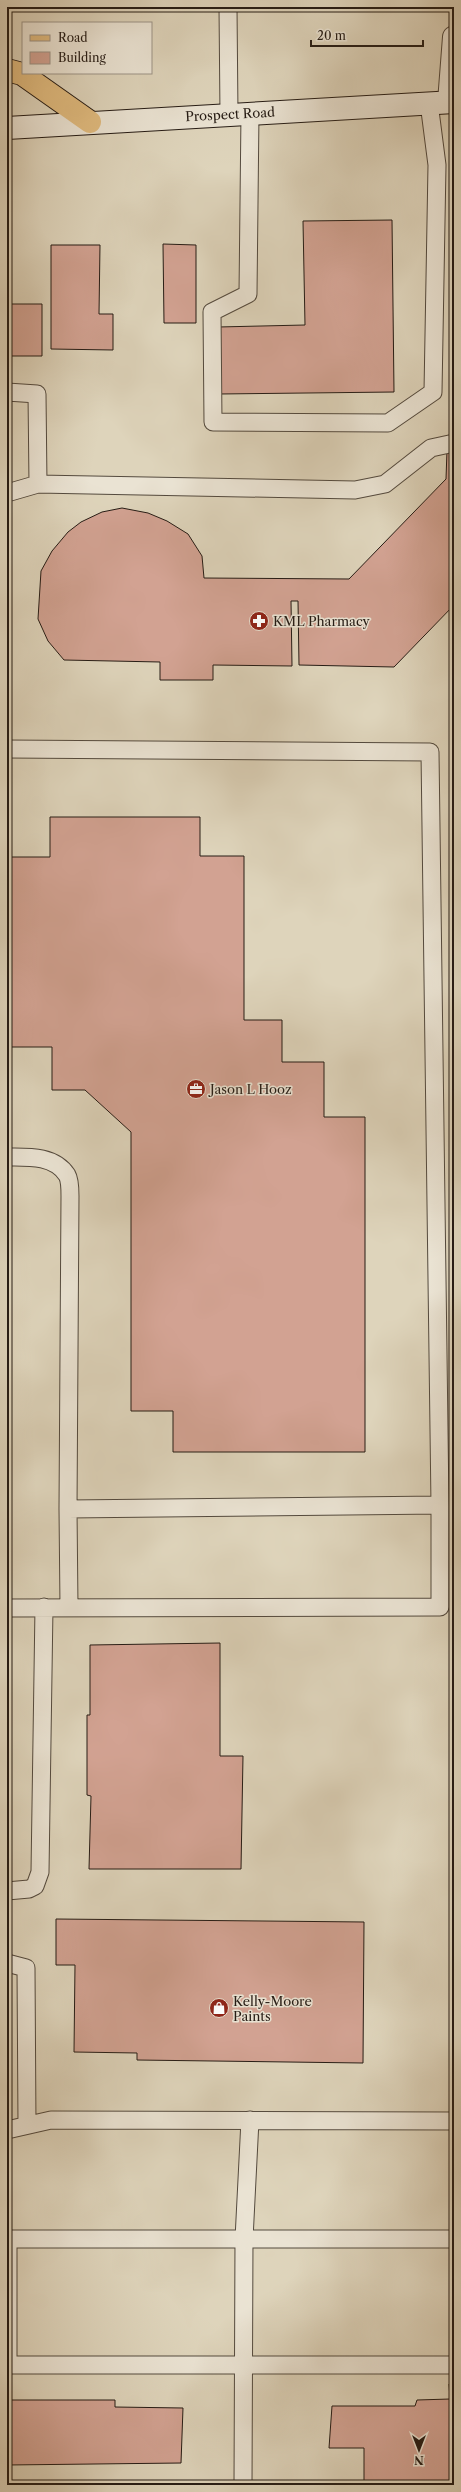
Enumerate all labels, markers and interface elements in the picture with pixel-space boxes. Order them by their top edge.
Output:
legend [22,22,152,74]
scale bar [311,22,423,48]
text: 20 m [317,28,346,43]
text: Road [58,30,88,45]
text: Building [58,50,106,65]
street label: Prospect Road [185,104,275,124]
pharmacy icon: KML Pharmacy [248,610,270,632]
place label: KML Pharmacy [273,613,371,629]
office icon: Jason L Hooz [185,1078,207,1100]
place label: Jason L Hooz [208,1081,292,1097]
place label: Kelly-Moore Paints [233,1993,312,2024]
shop icon: Kelly-Moore Paints [208,1997,230,2019]
north arrow [399,2430,439,2470]
text: N [414,2453,424,2467]

